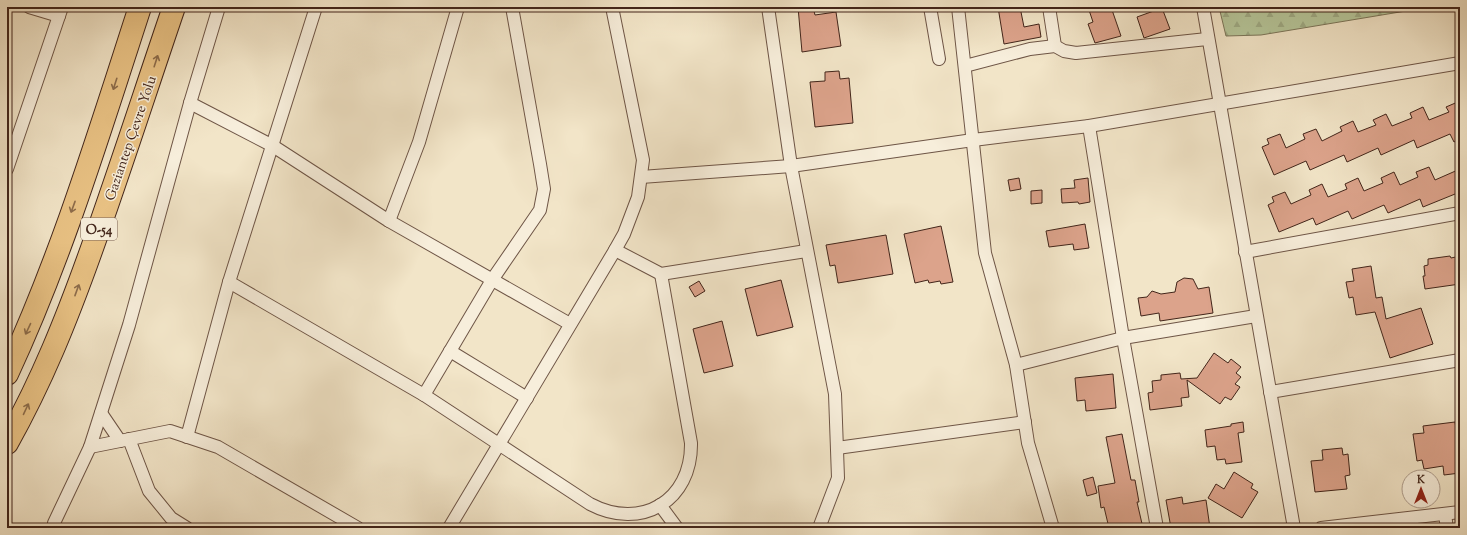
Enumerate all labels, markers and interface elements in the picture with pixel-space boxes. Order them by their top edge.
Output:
one-way arrow [153,55,160,68]
street label: Gaziantep Çevre Yolu [101,73,163,204]
one-way arrow [111,77,118,90]
one-way arrow [68,201,76,213]
road number: O-54 [81,218,117,240]
one-way arrow [74,283,81,296]
one-way arrow [24,323,31,335]
one-way arrow [23,403,30,415]
north arrow [1401,469,1441,509]
text: K [1416,472,1425,488]

